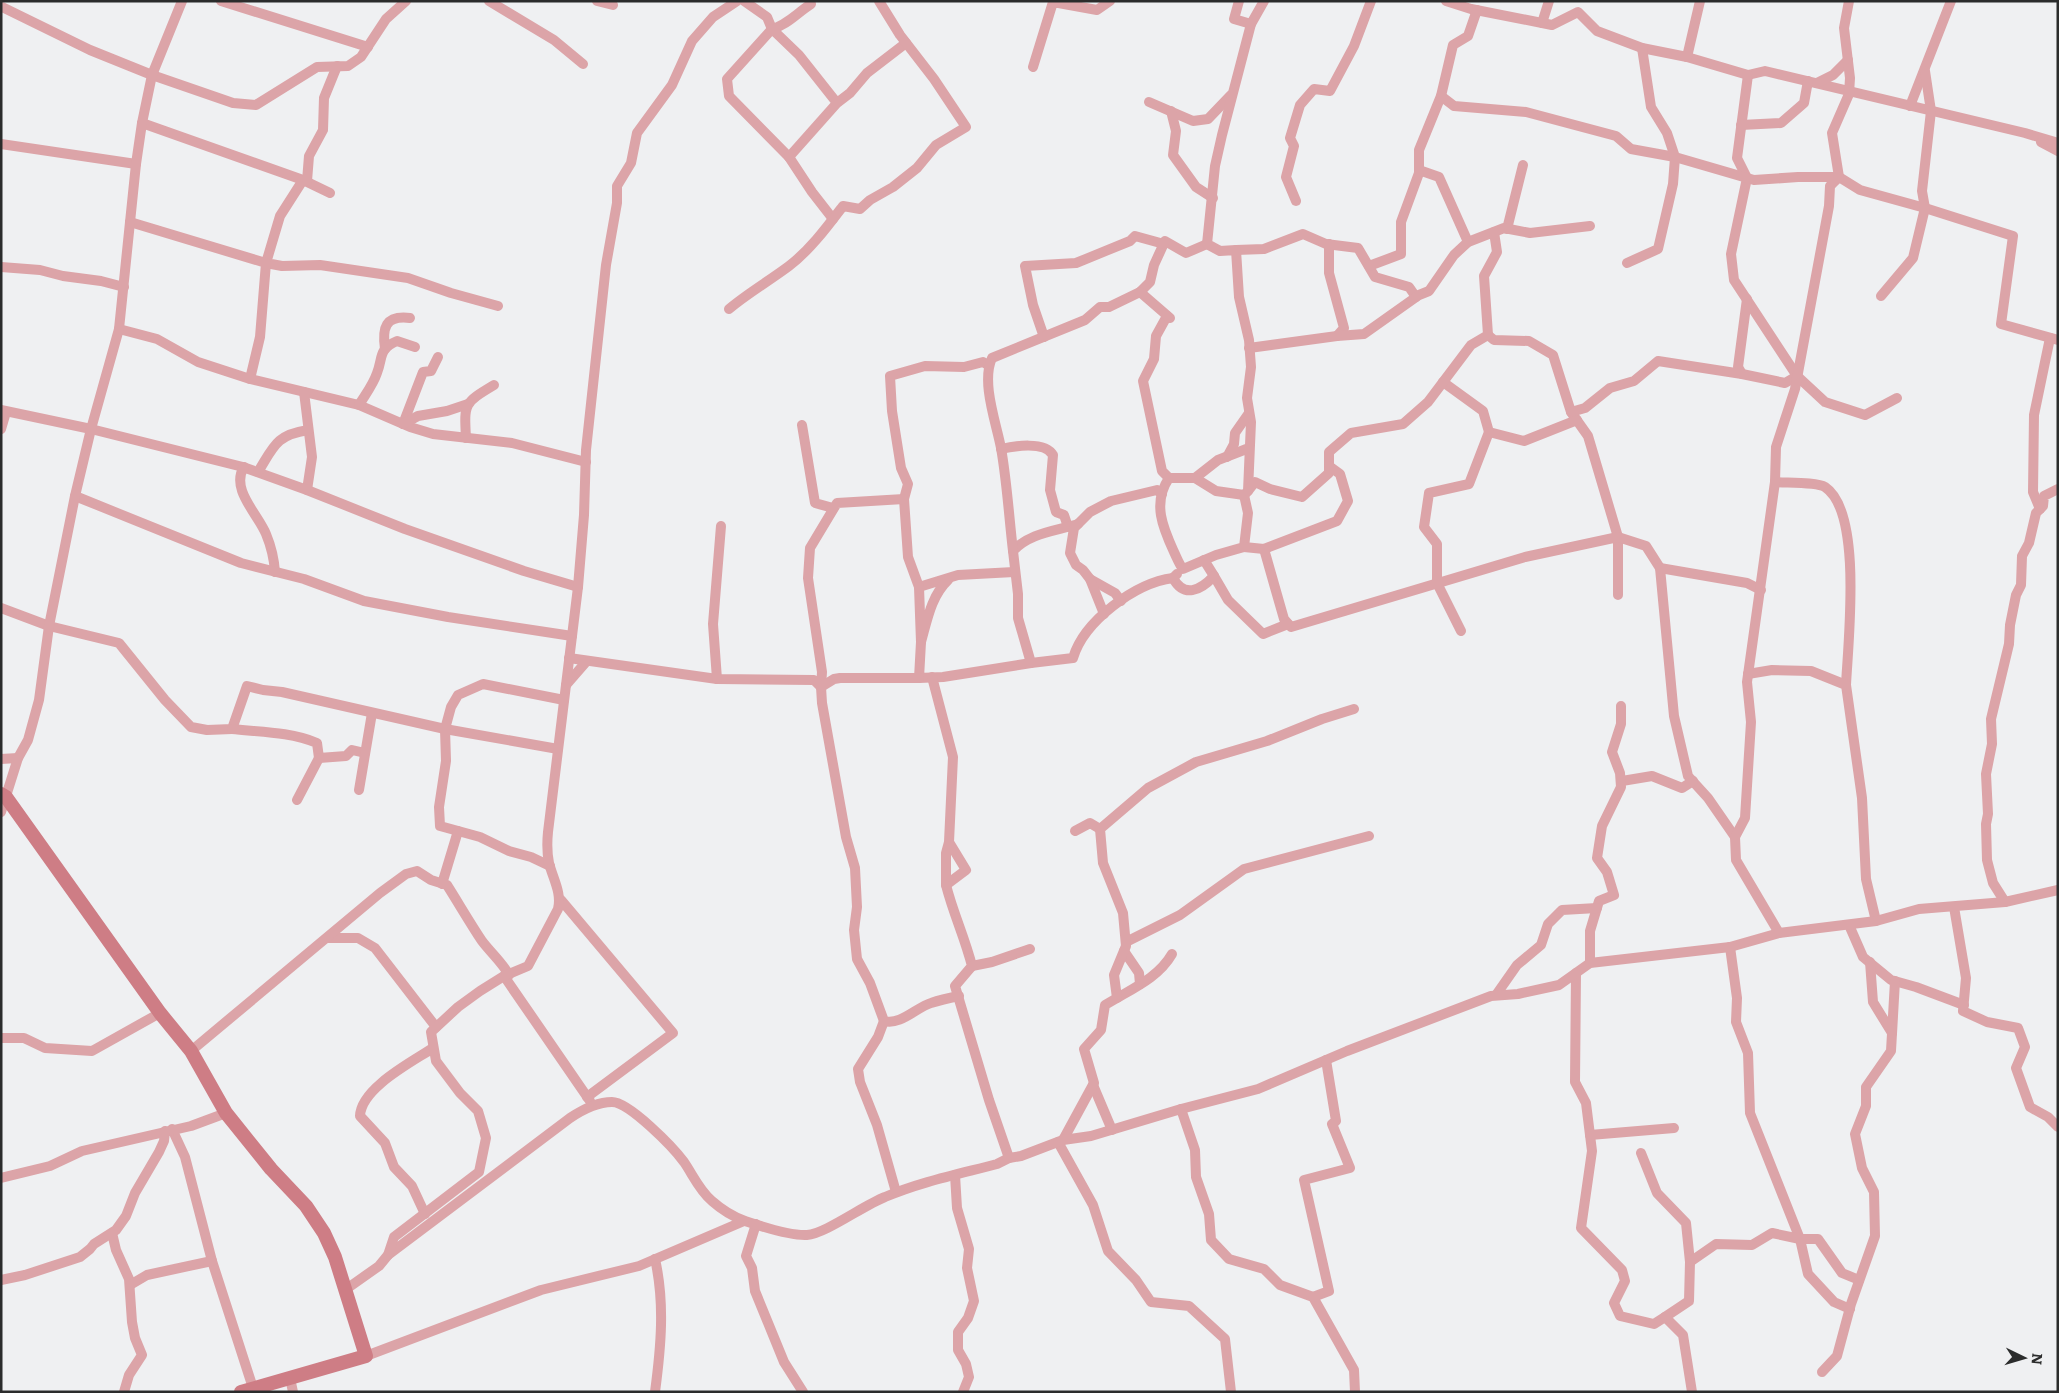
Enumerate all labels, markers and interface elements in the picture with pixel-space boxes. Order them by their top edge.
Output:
north arrow [1999,1333,2049,1383]
text: N [2027,1352,2048,1366]

